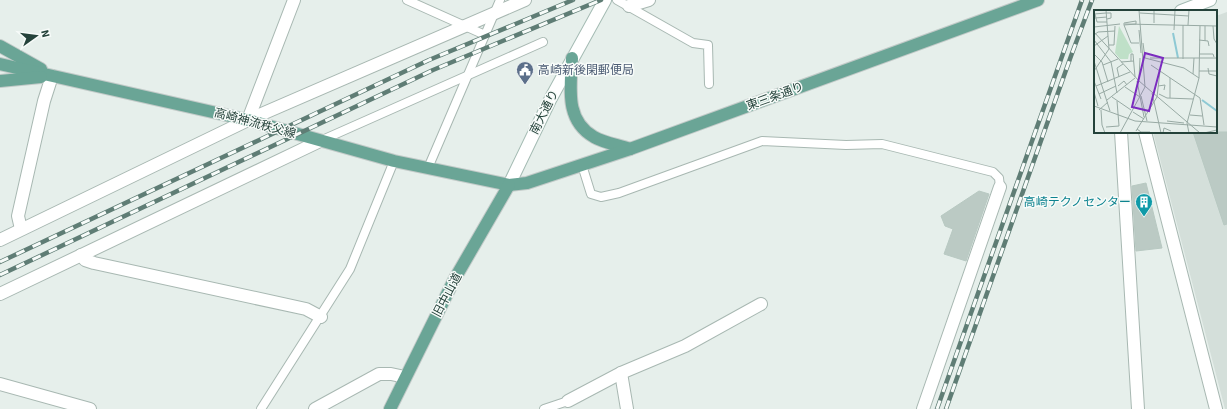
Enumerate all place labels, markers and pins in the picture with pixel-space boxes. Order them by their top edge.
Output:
public building icon: 高崎新後閑郵便局 [515,60,535,85]
place label: 高崎新後閑郵便局 [538,62,634,79]
building icon: 高崎テクノセンター [1134,192,1154,217]
place label: 高崎テクノセンター [1024,194,1131,211]

